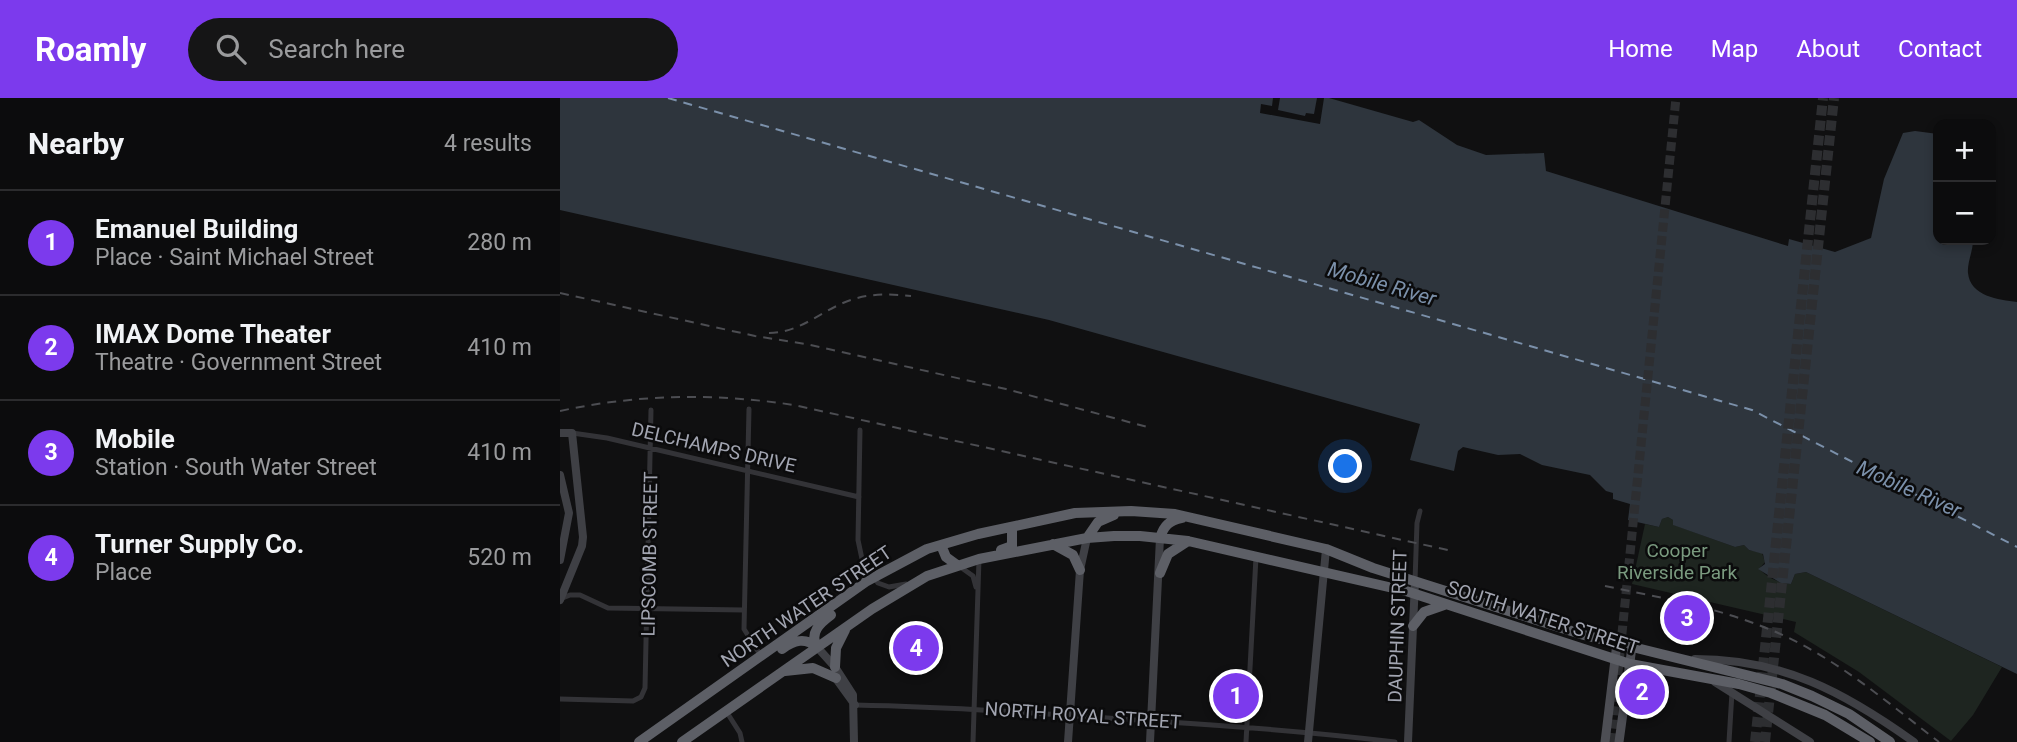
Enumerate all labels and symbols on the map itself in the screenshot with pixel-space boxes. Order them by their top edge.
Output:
water label: Mobile River [1325,257,1440,311]
street label: DELCHAMPS DRIVE [629,417,799,478]
your location [1328,449,1362,483]
water label: Mobile River [1853,455,1966,523]
street label: LIPSCOMB STREET [637,471,662,637]
park label: Cooper Riverside Park [1617,539,1737,584]
street label: NORTH WATER STREET [717,541,896,672]
street label: DAUPHIN STREET [1383,549,1412,703]
street label: SOUTH WATER STREET [1444,576,1641,659]
pin: 3 [1664,592,1710,644]
pin: 4 [893,622,939,674]
pin: 2 [1619,666,1665,718]
pin: 1 [1213,670,1259,722]
street label: NORTH ROYAL STREET [984,697,1182,734]

